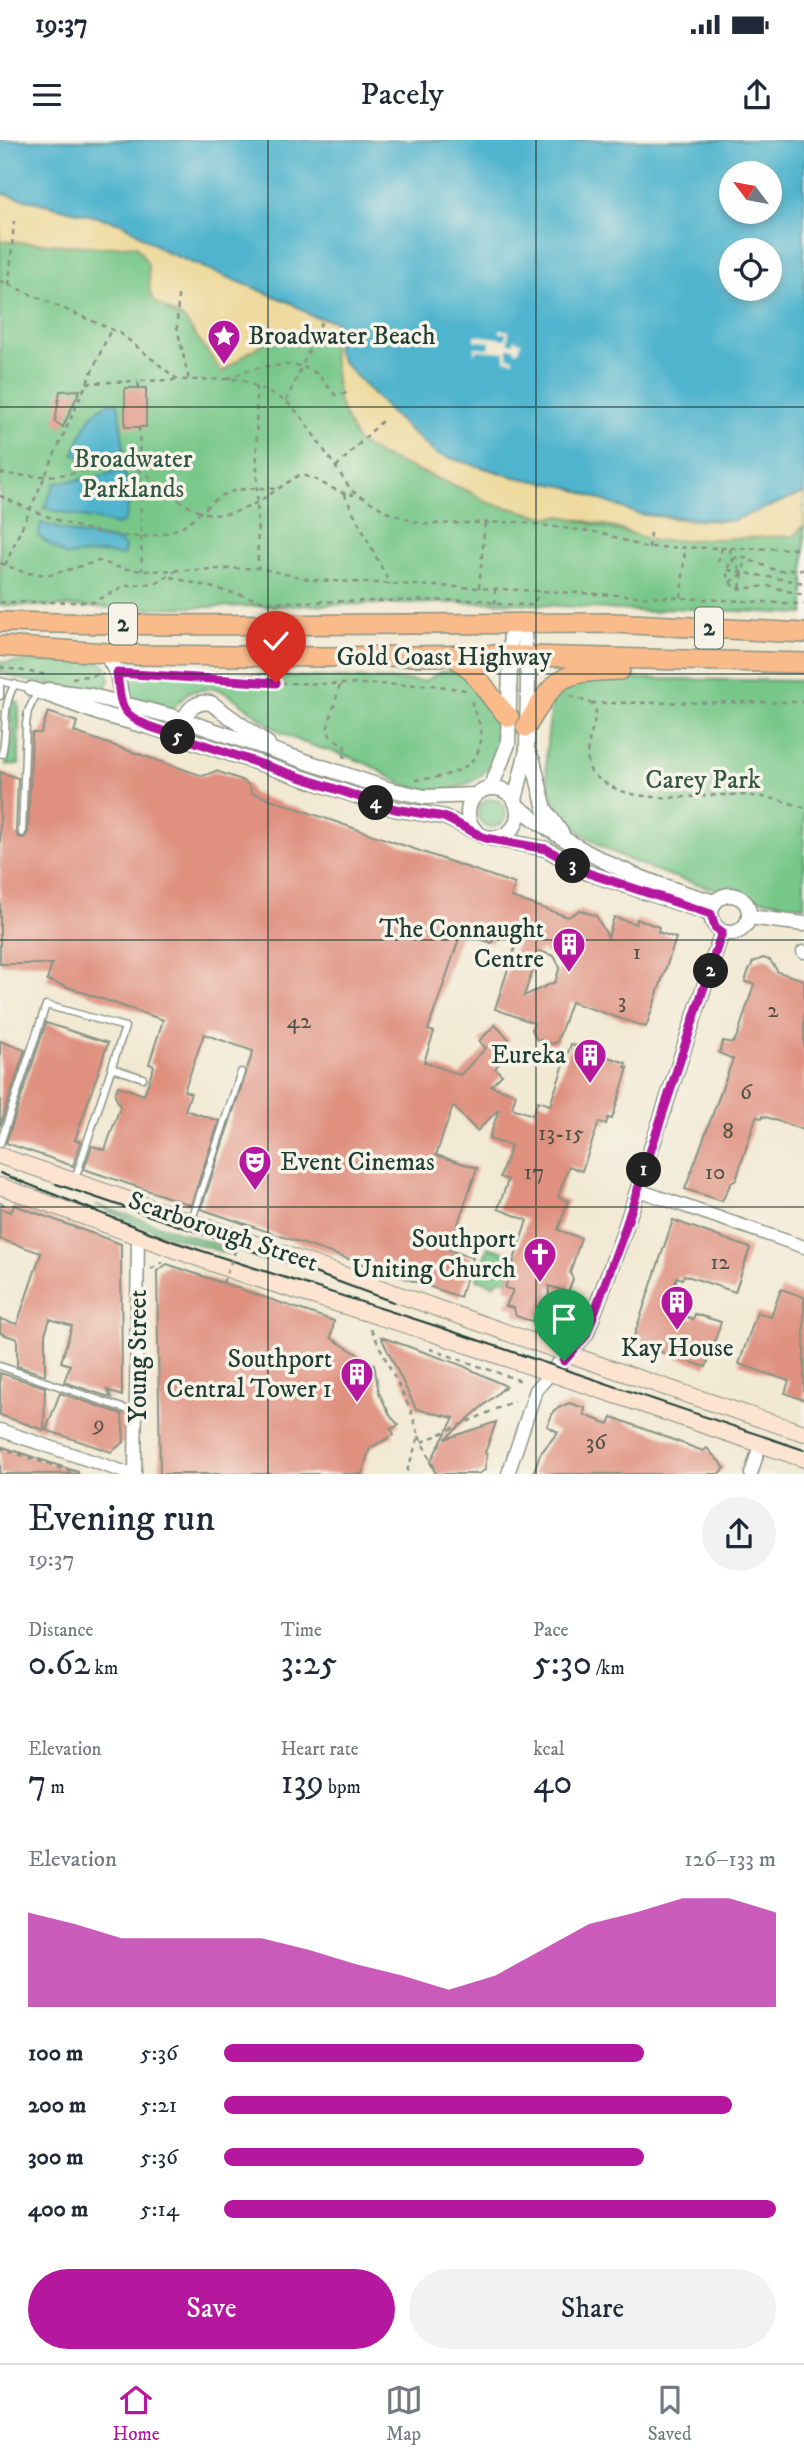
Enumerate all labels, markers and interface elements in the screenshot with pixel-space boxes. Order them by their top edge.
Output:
text: 19:37 [35,8,88,41]
text: Pacely [360,75,444,115]
icon: menu [28,76,66,114]
icon: share [738,76,776,114]
north arrow [719,161,782,224]
map controls [719,161,782,301]
button: locate [719,238,782,301]
place icon: Broadwater Beach [205,317,243,366]
place label: Broadwater Beach [248,320,436,353]
park label: Broadwater Parklands [74,443,193,506]
road number: 2 [109,603,137,644]
road number: 2 [695,607,723,648]
pin [246,611,306,683]
icon: check [257,622,295,660]
street label: Gold Coast Highway [336,641,552,674]
pin: 5 [160,720,196,754]
text: 5 [173,725,182,748]
park label: Carey Park [645,764,761,797]
pin: 4 [358,786,394,820]
text: 4 [370,791,381,814]
pin: 3 [556,848,590,884]
text: 3 [569,854,576,877]
place label: The Connaught Centre [379,913,544,976]
building icon: The Connaught Centre [550,925,588,974]
house number: 1 [633,938,641,967]
pin: 2 [694,954,728,988]
text: 2 [706,959,715,982]
house number: 3 [618,987,626,1016]
house number: 2 [767,996,779,1025]
house number: 42 [287,1007,312,1036]
building icon: Eureka [571,1036,609,1085]
place label: Eureka [491,1039,566,1072]
house number: 6 [740,1078,753,1107]
house number: 8 [722,1117,734,1146]
house number: 13-15 [538,1119,584,1148]
theatre icon: Event Cinemas [236,1143,274,1192]
place label: Event Cinemas [280,1146,435,1179]
pin: 1 [626,1152,662,1188]
house number: 17 [524,1158,544,1187]
text: 1 [640,1158,647,1181]
house number: 10 [705,1158,725,1187]
street label: Scarborough Street [124,1184,322,1280]
place label: Southport Uniting Church [352,1223,516,1286]
church icon: Southport Uniting Church [521,1235,559,1284]
house number: 12 [710,1248,731,1277]
building icon: Kay House [658,1283,696,1332]
street label: Young Street [122,1289,155,1423]
pin [534,1289,594,1361]
icon: arrive [545,1300,583,1338]
place label: Kay House [620,1332,734,1365]
place label: Southport Central Tower 1 [166,1343,332,1406]
building icon: Southport Central Tower 1 [338,1355,376,1404]
house number: 9 [92,1410,105,1439]
house number: 36 [586,1428,607,1457]
text: Evening run [28,1495,215,1543]
button: share [702,1497,776,1571]
text: 19:37 [28,1545,75,1574]
text: Distance [28,1619,93,1642]
text: Time [281,1619,322,1642]
text: Pace [533,1619,568,1642]
text: 0.62 [28,1642,91,1686]
text: 3:25 [281,1642,337,1686]
text: 5:30 [533,1642,592,1686]
text: km [91,1657,118,1680]
text: /km [592,1657,625,1680]
text: Elevation [28,1738,102,1761]
text: Heart rate [281,1738,359,1761]
text: kcal [533,1738,565,1761]
text: 7 [28,1761,46,1805]
text: 139 [281,1761,324,1805]
text: 40 [533,1761,572,1805]
text: m [46,1776,65,1799]
text: bpm [324,1776,361,1799]
text: Elevation [28,1845,117,1874]
text: 126–133 m [684,1845,776,1874]
text: 100 m [28,2039,83,2068]
text: 5:36 [140,2039,178,2068]
text: 200 m [28,2091,86,2120]
text: 5:21 [140,2091,177,2120]
text: 300 m [28,2143,84,2172]
text: 5:36 [140,2143,178,2172]
text: 400 m [28,2195,88,2224]
text: 5:14 [140,2195,179,2224]
button: Save [28,2269,395,2349]
button: Share [409,2269,776,2349]
tab: Home [113,2381,160,2446]
tab: Map [385,2381,423,2446]
tab: Saved [648,2381,691,2446]

